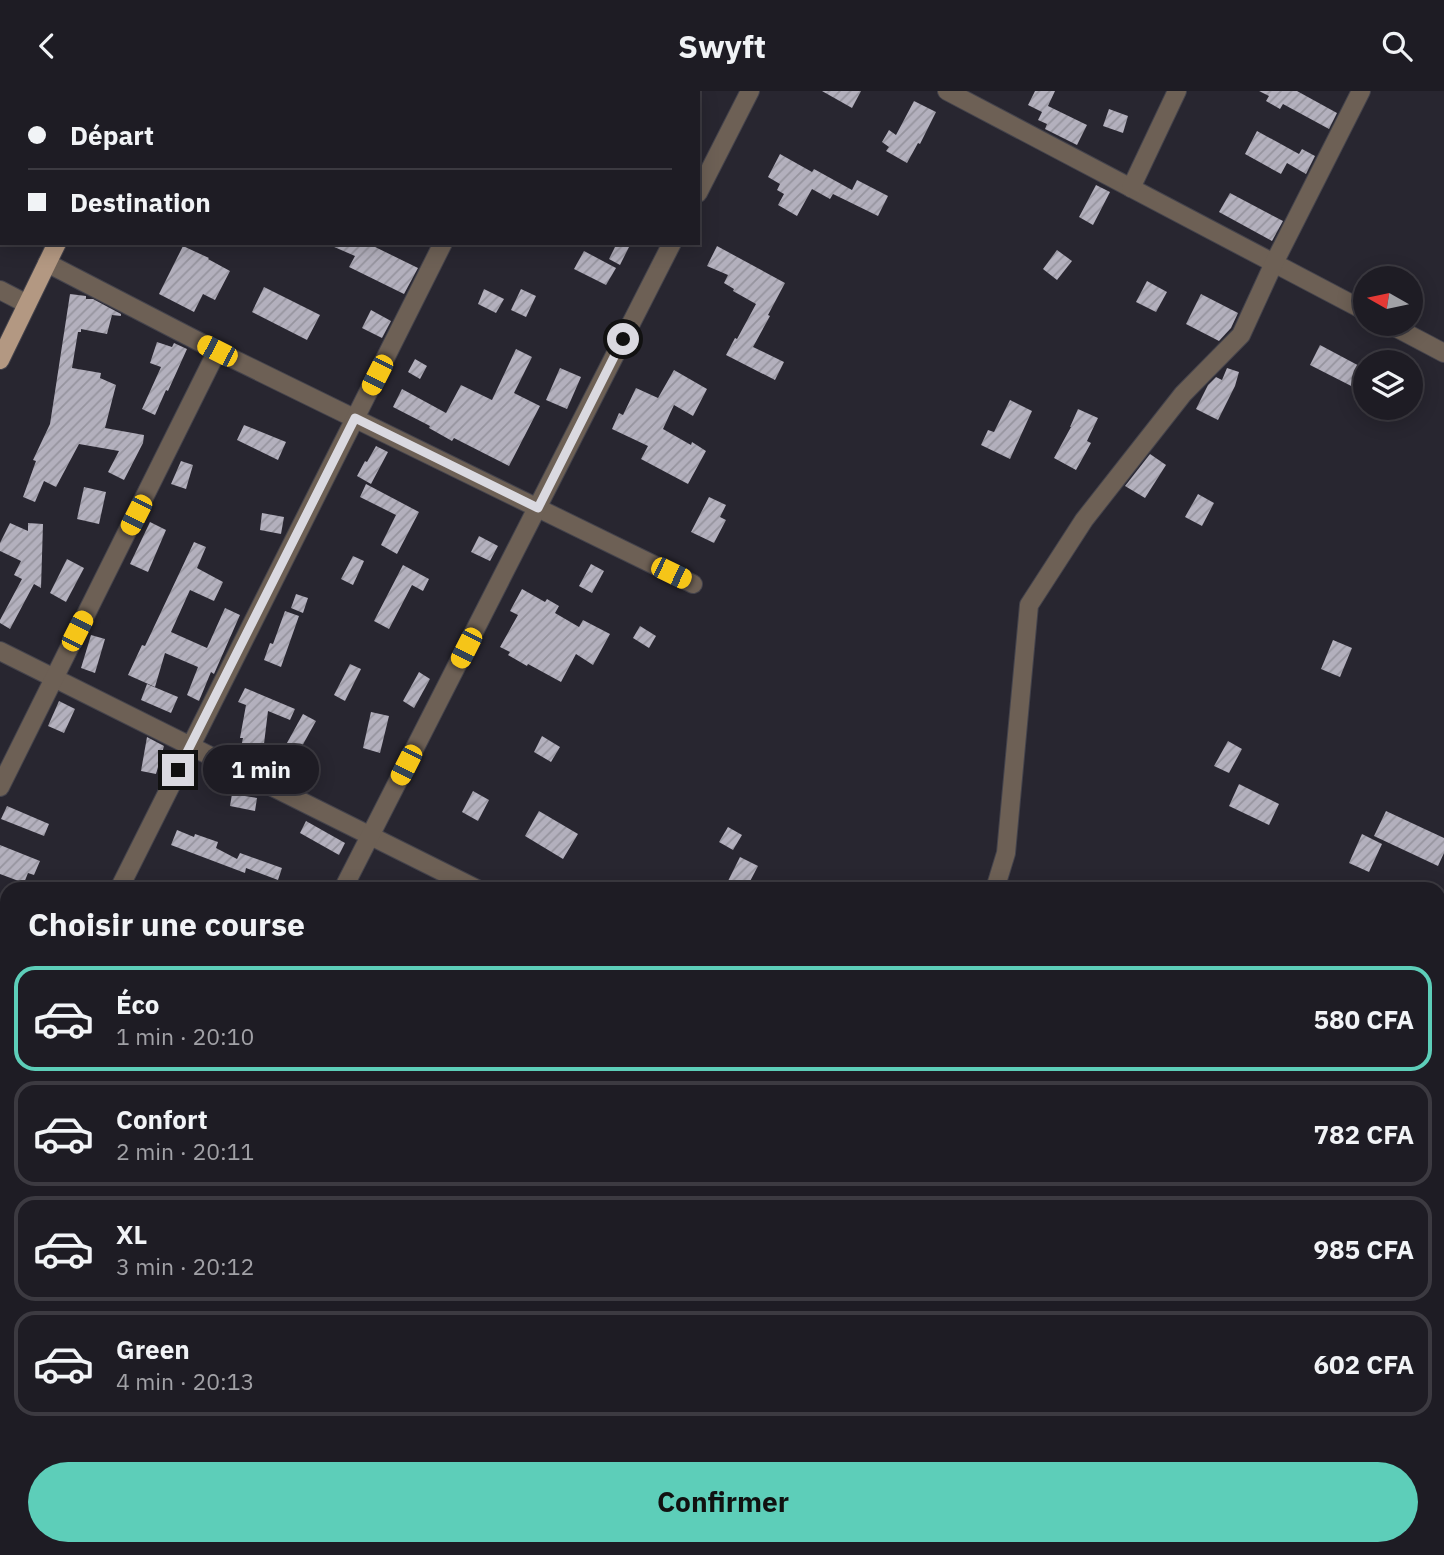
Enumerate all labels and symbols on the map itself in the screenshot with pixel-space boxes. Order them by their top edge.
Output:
north arrow [1353,266,1423,336]
route start [607,323,639,355]
car [194,332,241,370]
car [359,352,396,398]
car [118,492,155,538]
car [648,554,695,592]
car [59,608,96,654]
car [448,625,485,671]
car [388,742,425,788]
callout: 1 min [202,745,318,795]
route end [162,754,194,786]

